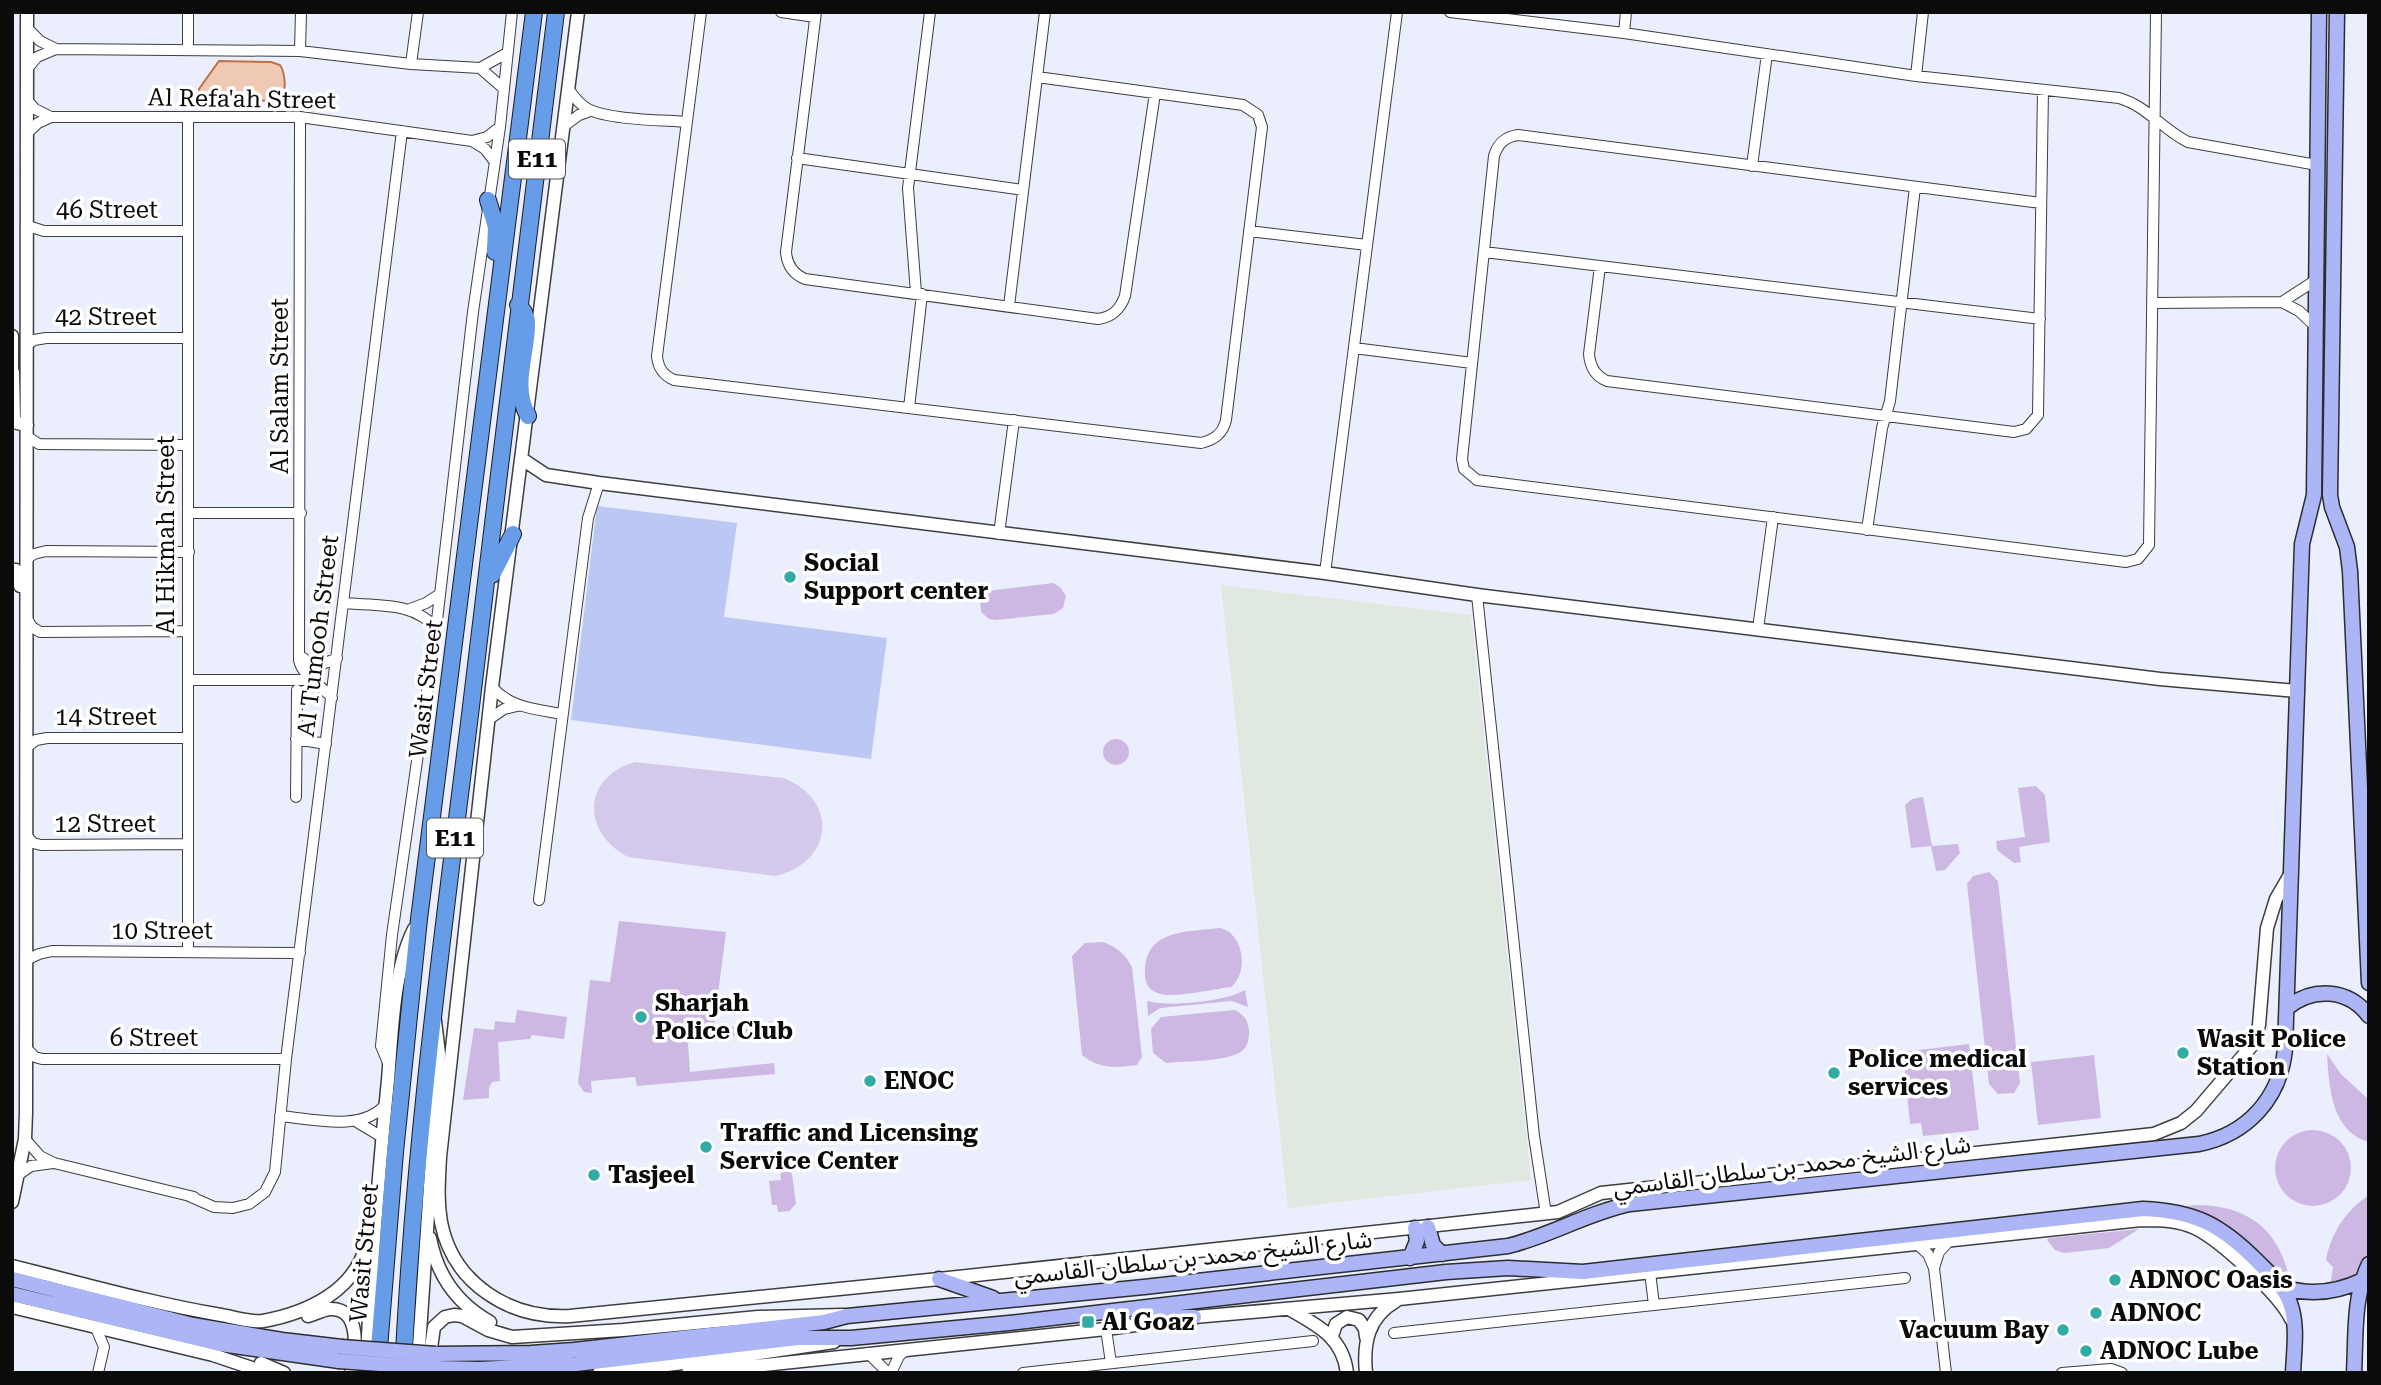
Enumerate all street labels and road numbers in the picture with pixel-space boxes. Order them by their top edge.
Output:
street label: Al Refa'ah Street [148,83,336,115]
road number: E11 [509,140,565,178]
street label: 46 Street [56,196,158,224]
street label: Al Salam Street [266,298,294,474]
street label: 42 Street [55,303,157,331]
street label: Al Hikmah Street [152,436,180,634]
street label: Al Tumooh Street [292,533,344,739]
street label: Wasit Street [404,618,448,760]
street label: 14 Street [55,703,157,731]
street label: 12 Street [54,810,156,838]
road number: E11 [427,818,483,858]
street label: 10 Street [111,917,213,945]
street label: 6 Street [110,1024,198,1052]
street label: شارع الشيخ محمد بن سلطان القاسمي [1612,1130,1973,1206]
street label: Wasit Street [344,1182,384,1324]
street label: شارع الشيخ محمد بن سلطان القاسمي [1012,1225,1374,1295]

